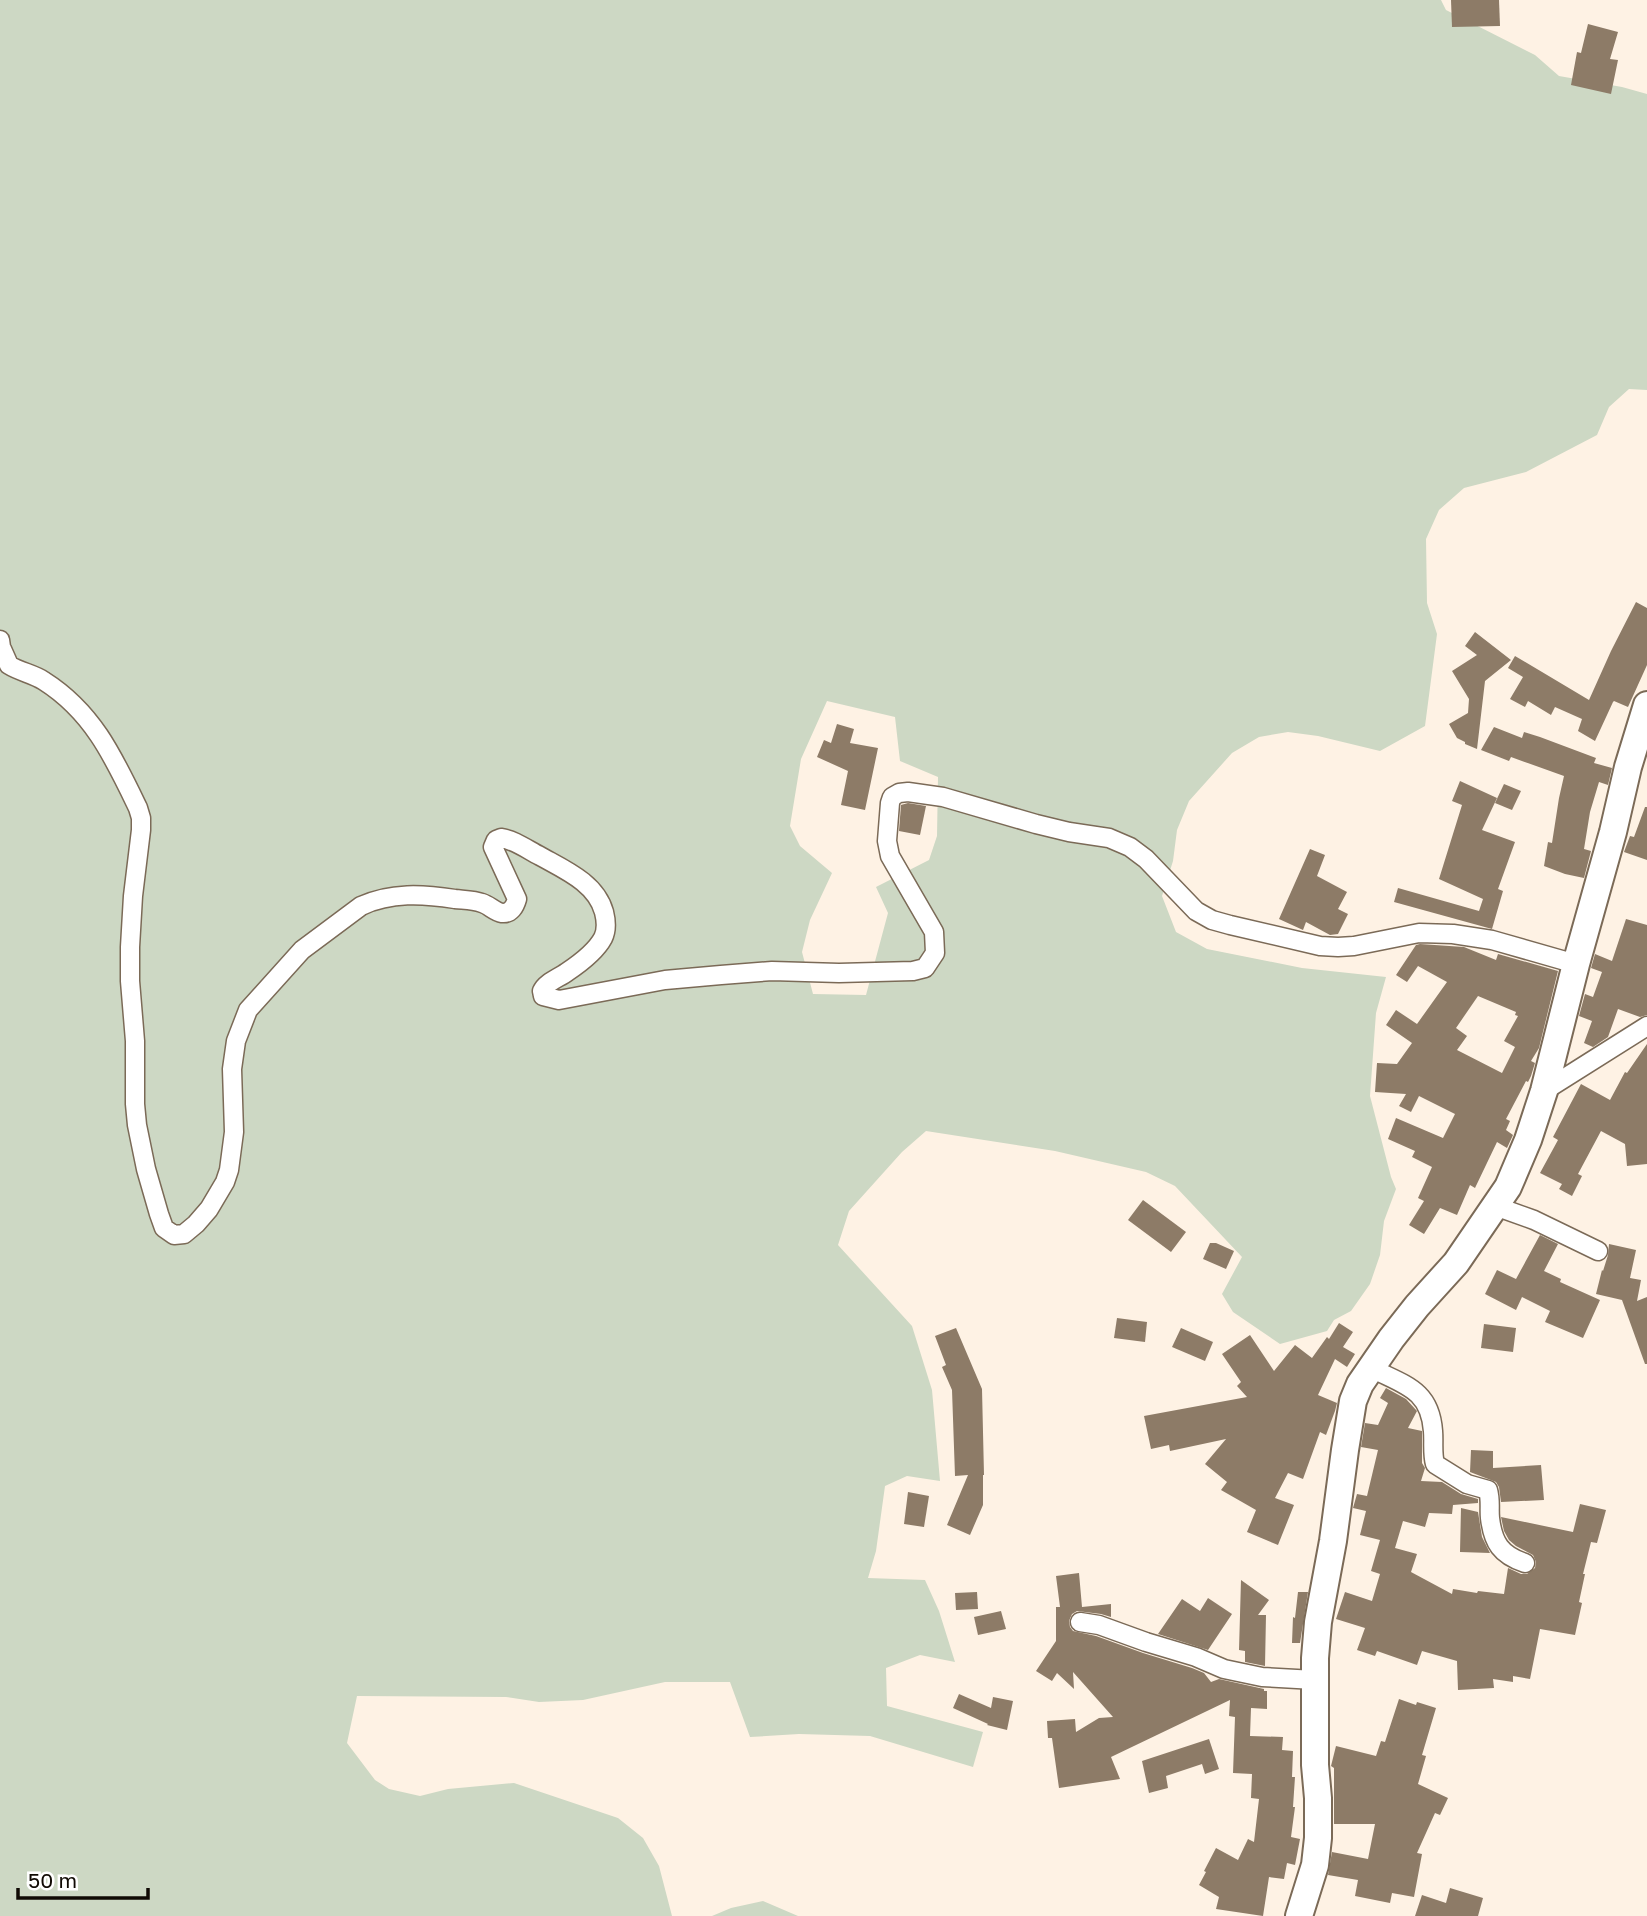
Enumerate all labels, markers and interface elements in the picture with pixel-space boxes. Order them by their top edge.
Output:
scale bar [18,1856,147,1900]
text: 50 m [28,1867,77,1893]

